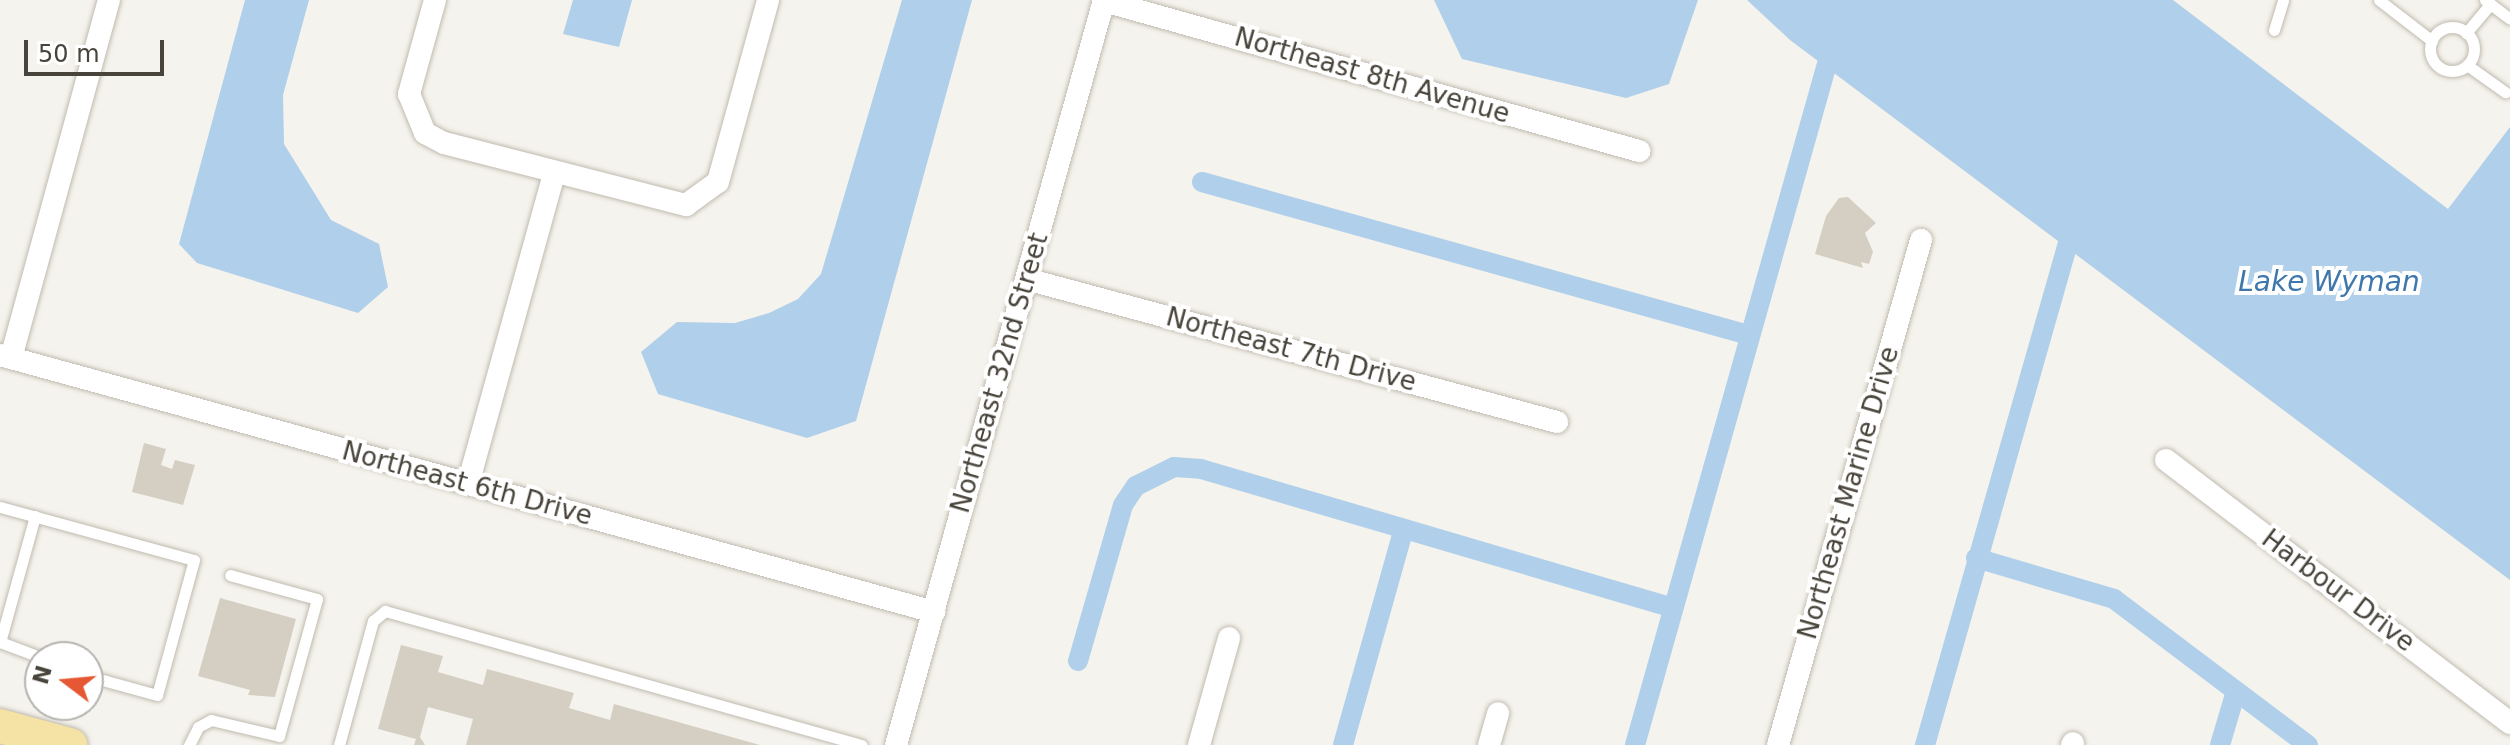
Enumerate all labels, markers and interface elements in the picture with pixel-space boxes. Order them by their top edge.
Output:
street label: Northeast 8th Avenue [1231,22,1513,130]
scale bar [28,24,168,74]
text: 50 m [38,40,100,68]
street label: Northeast 32nd Street [945,229,1055,517]
water label: Lake Wyman [2238,265,2420,299]
street label: Northeast 7th Drive [1163,302,1419,398]
street label: Northeast Marine Drive [1792,343,1906,643]
street label: Northeast 6th Drive [339,436,595,532]
street label: Harbour Drive [2255,523,2421,659]
north arrow [24,641,104,721]
text: N [28,663,57,687]

